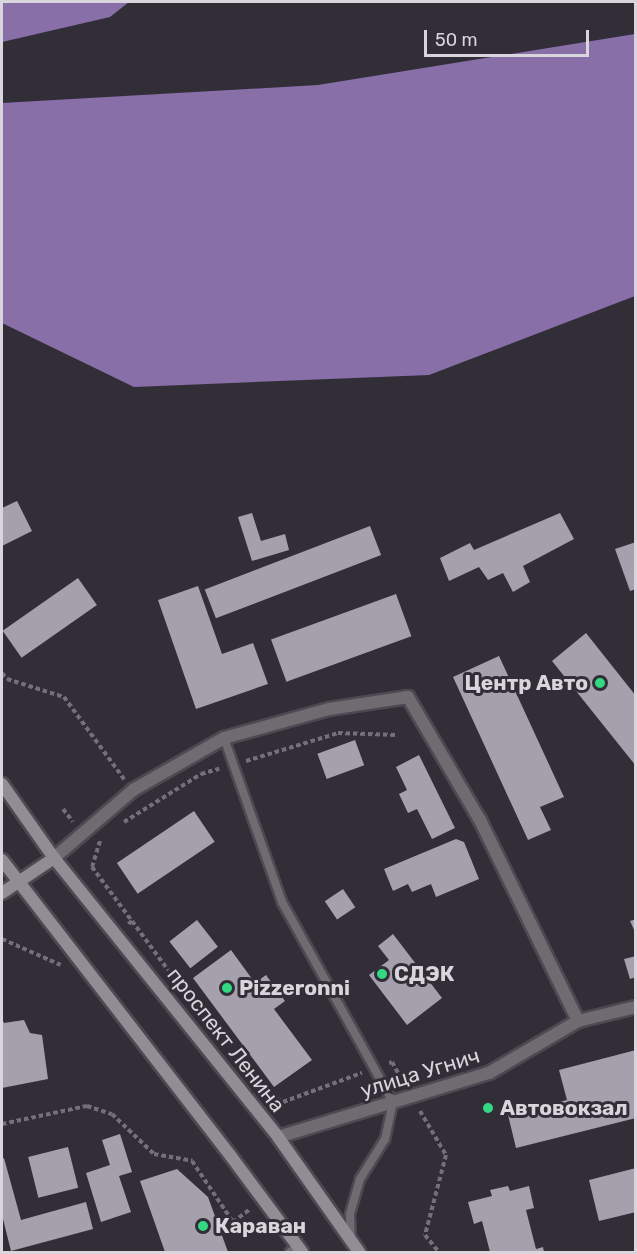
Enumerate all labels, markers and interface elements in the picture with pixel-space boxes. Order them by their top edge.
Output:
scale bar [427,18,592,56]
text: 50 m [435,29,478,51]
place label: Центр Авто [464,670,588,696]
marker: Центр Авто [593,676,607,690]
place label: СДЭК [394,961,454,987]
street label: проспект Ленина [162,963,290,1117]
marker: СДЭК [375,967,389,981]
place label: Pizzeronni [239,975,350,1001]
marker: Pizzeronni [220,981,234,995]
street label: улица Угнич [357,1043,483,1103]
place label: Автовокзал [500,1095,628,1121]
marker: Автовокзал [481,1101,495,1115]
place label: Караван [215,1213,306,1239]
marker: Караван [196,1219,210,1233]

